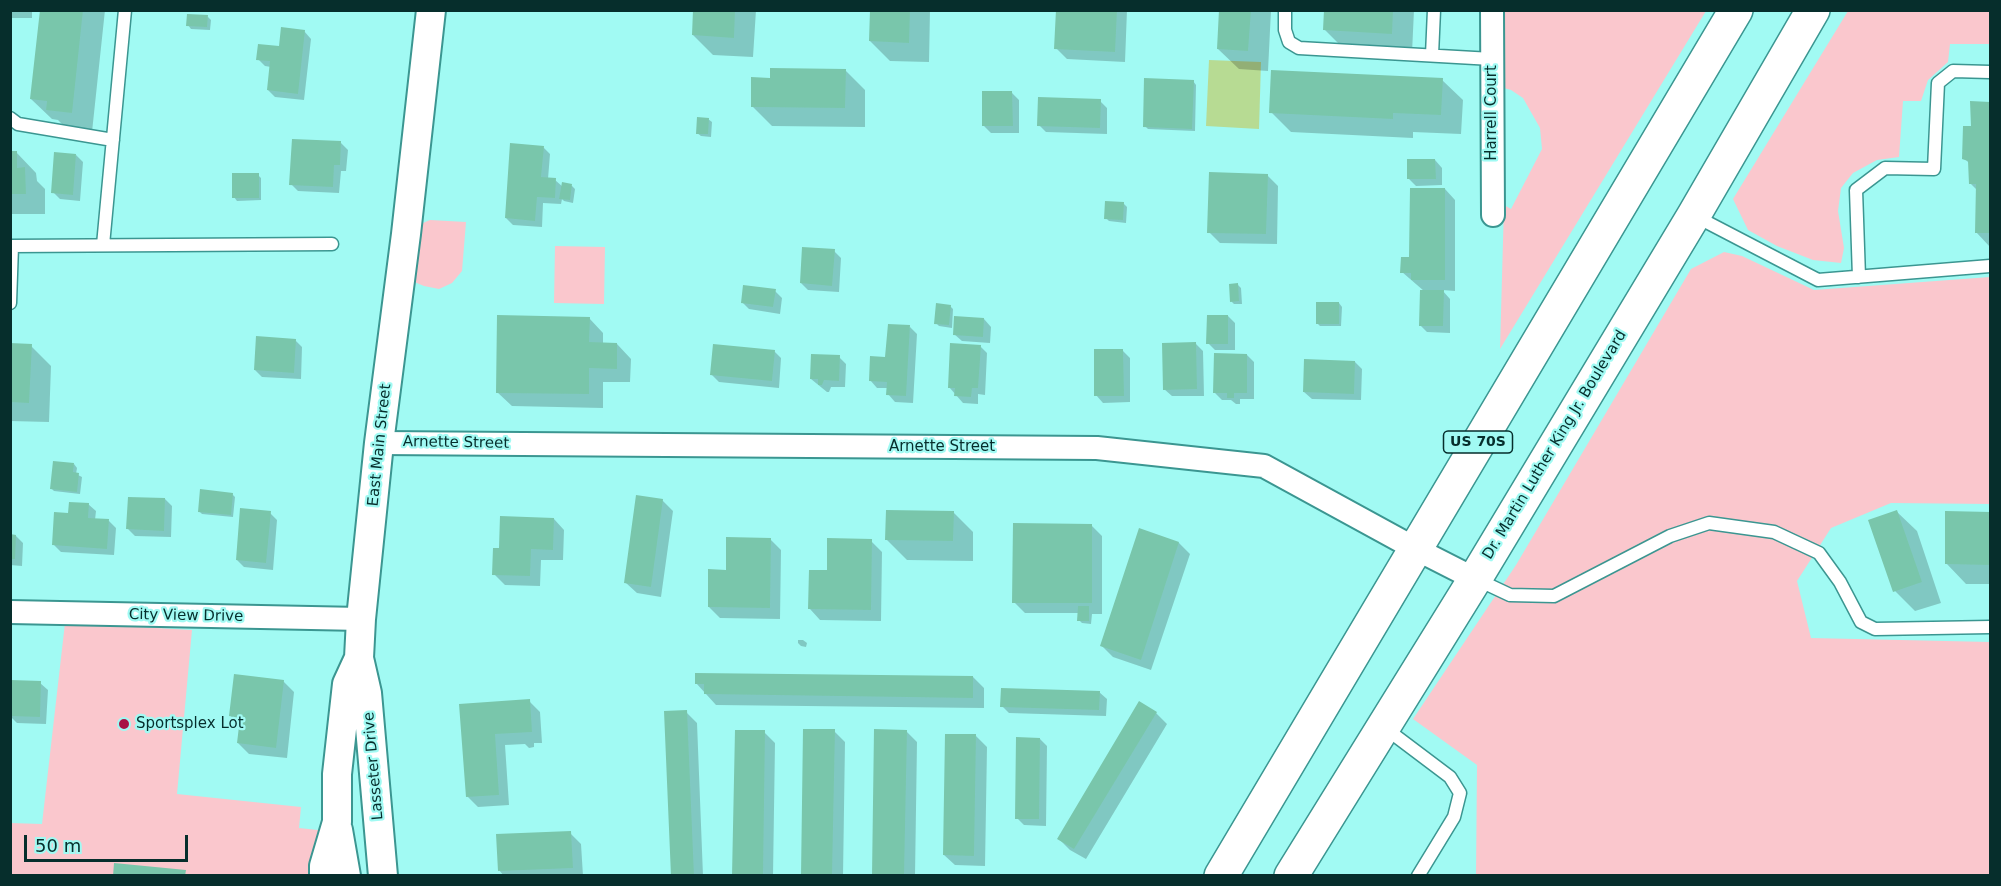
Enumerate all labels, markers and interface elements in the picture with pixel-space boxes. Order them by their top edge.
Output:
street label: Harrell Court [1483,65,1501,161]
street label: Dr. Martin Luther King Jr. Boulevard [1479,327,1631,563]
street label: East Main Street [365,383,395,507]
road number: US 70S [1444,431,1512,453]
street label: Arnette Street [403,433,509,453]
street label: Arnette Street [889,438,995,456]
street label: City View Drive [129,606,243,626]
street label: Lasseter Drive [360,711,388,821]
place label: Sportsplex Lot [136,715,244,733]
marker: Sportsplex Lot [117,717,131,731]
scale bar [27,823,190,861]
text: 50 m [35,835,81,856]

